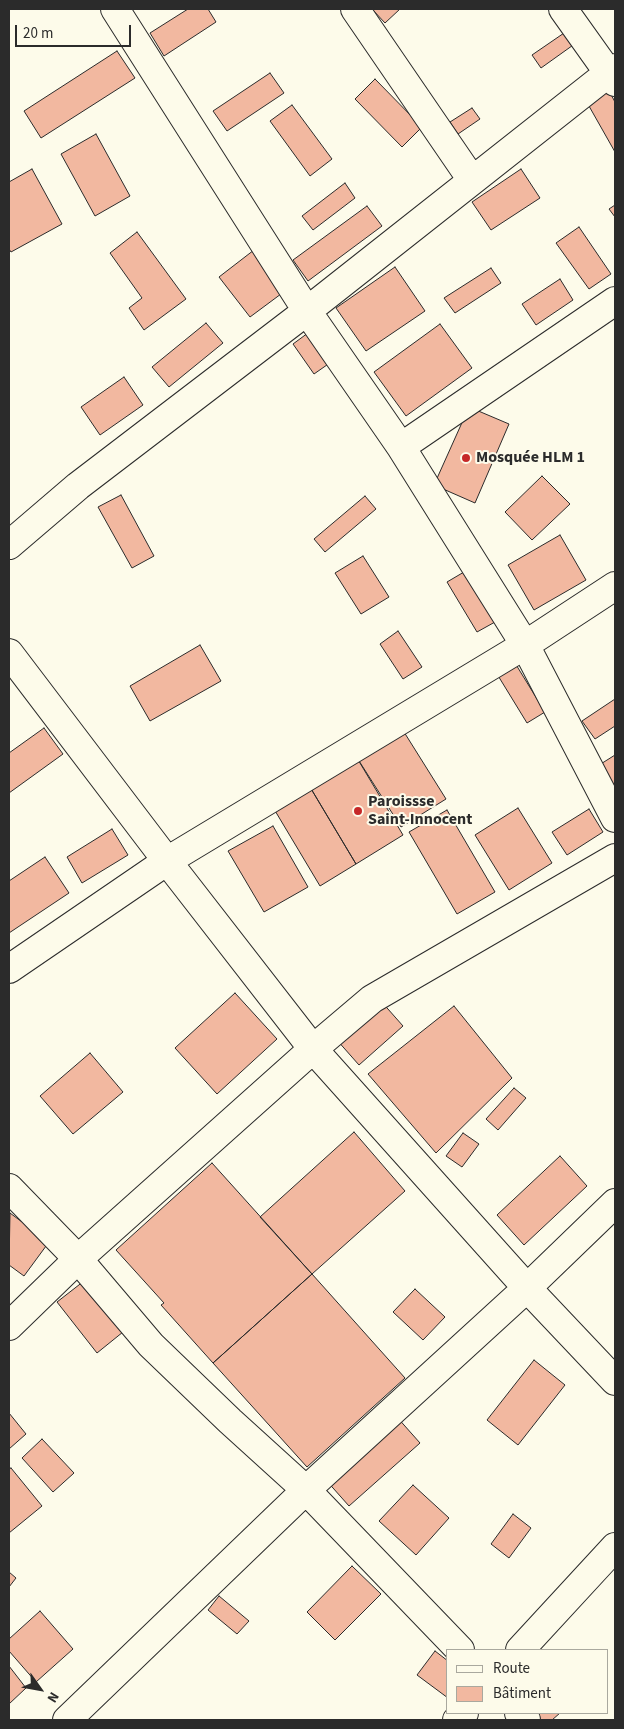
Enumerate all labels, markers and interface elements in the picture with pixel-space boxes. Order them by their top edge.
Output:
scale bar [18,15,134,47]
text: 20 m [23,23,53,44]
place label: Mosquée HLM 1 [476,448,585,468]
marker: Mosquée HLM 1 [460,452,472,464]
place label: Paroissse Saint-Innocent [368,792,472,830]
marker: Paroissse Saint-Innocent [352,805,364,817]
legend [446,1649,609,1714]
text: Route [493,1658,530,1679]
north arrow [15,1664,65,1714]
text: Bâtiment [493,1683,551,1704]
text: N [42,1688,64,1706]

